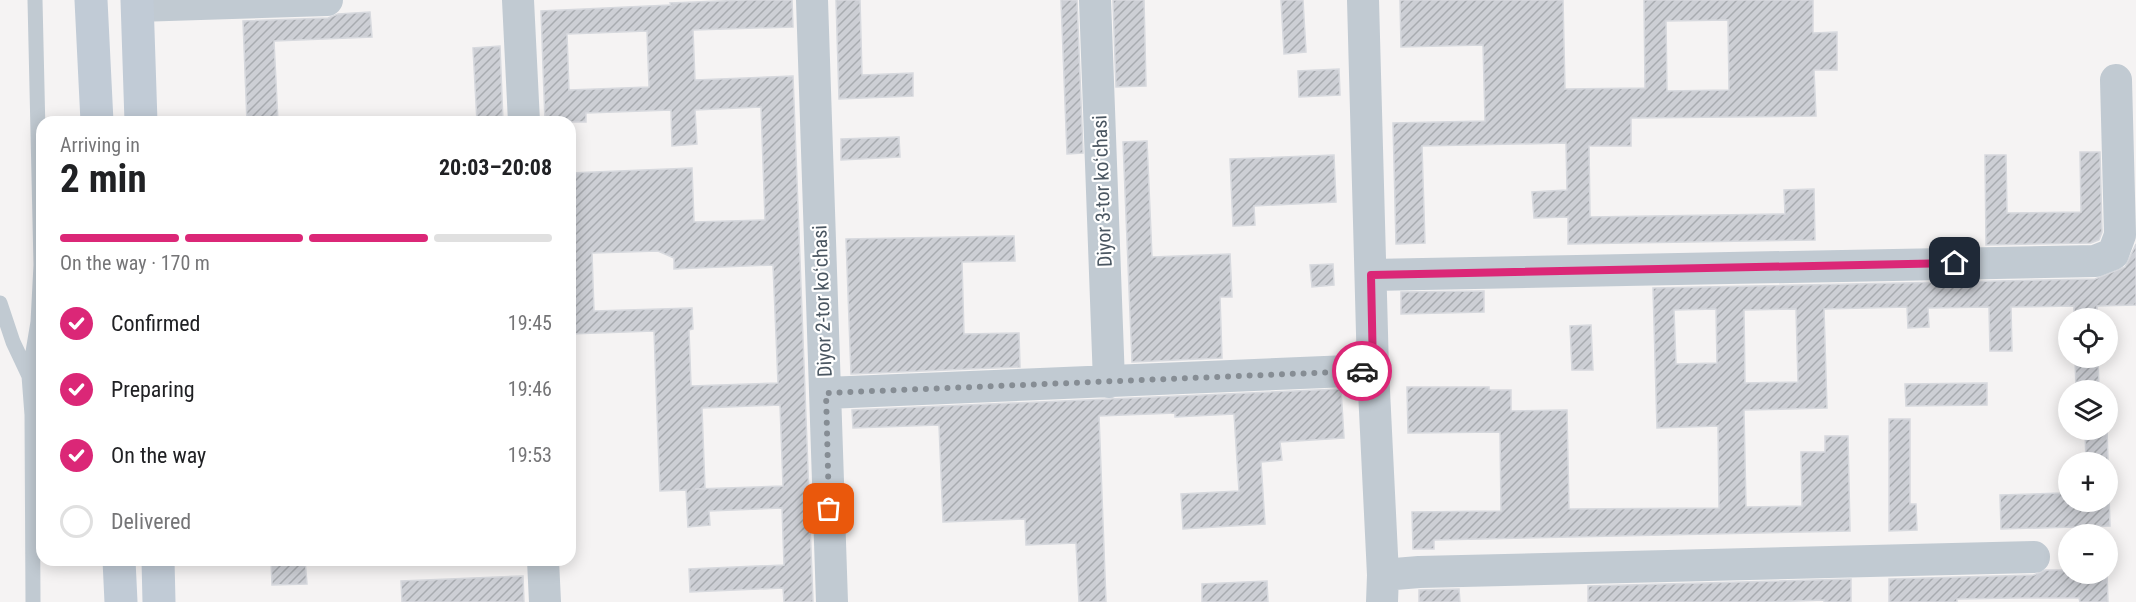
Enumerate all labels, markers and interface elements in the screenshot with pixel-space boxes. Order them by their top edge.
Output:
street label: Diyor 3-tor koʻchasi [1087,115,1117,267]
text: Arriving in [60,133,140,157]
text: 20:03–20:08 [439,155,552,180]
text: 2 min [60,156,147,202]
street label: Diyor 2-tor koʻchasi [807,225,837,377]
pin [1929,237,1980,288]
icon: home [1938,246,1971,279]
text: On the way · 170 m [60,251,210,275]
icon: check [60,307,93,340]
map controls [2058,308,2118,584]
button: locate [2058,308,2118,368]
text: Confirmed [111,311,200,336]
text: 19:45 [508,311,552,335]
courier [1332,341,1392,401]
icon: car [1346,355,1379,388]
icon: check [60,373,93,406]
text: Preparing [111,377,195,402]
text: 19:46 [508,377,552,401]
button: layers [2058,380,2118,440]
icon: check [60,439,93,472]
text: On the way [111,443,206,468]
text: 19:53 [508,443,552,467]
button: + [2058,452,2118,512]
pin [803,483,854,534]
icon: bag [812,492,845,525]
text: Delivered [111,509,191,534]
button: − [2058,524,2118,584]

